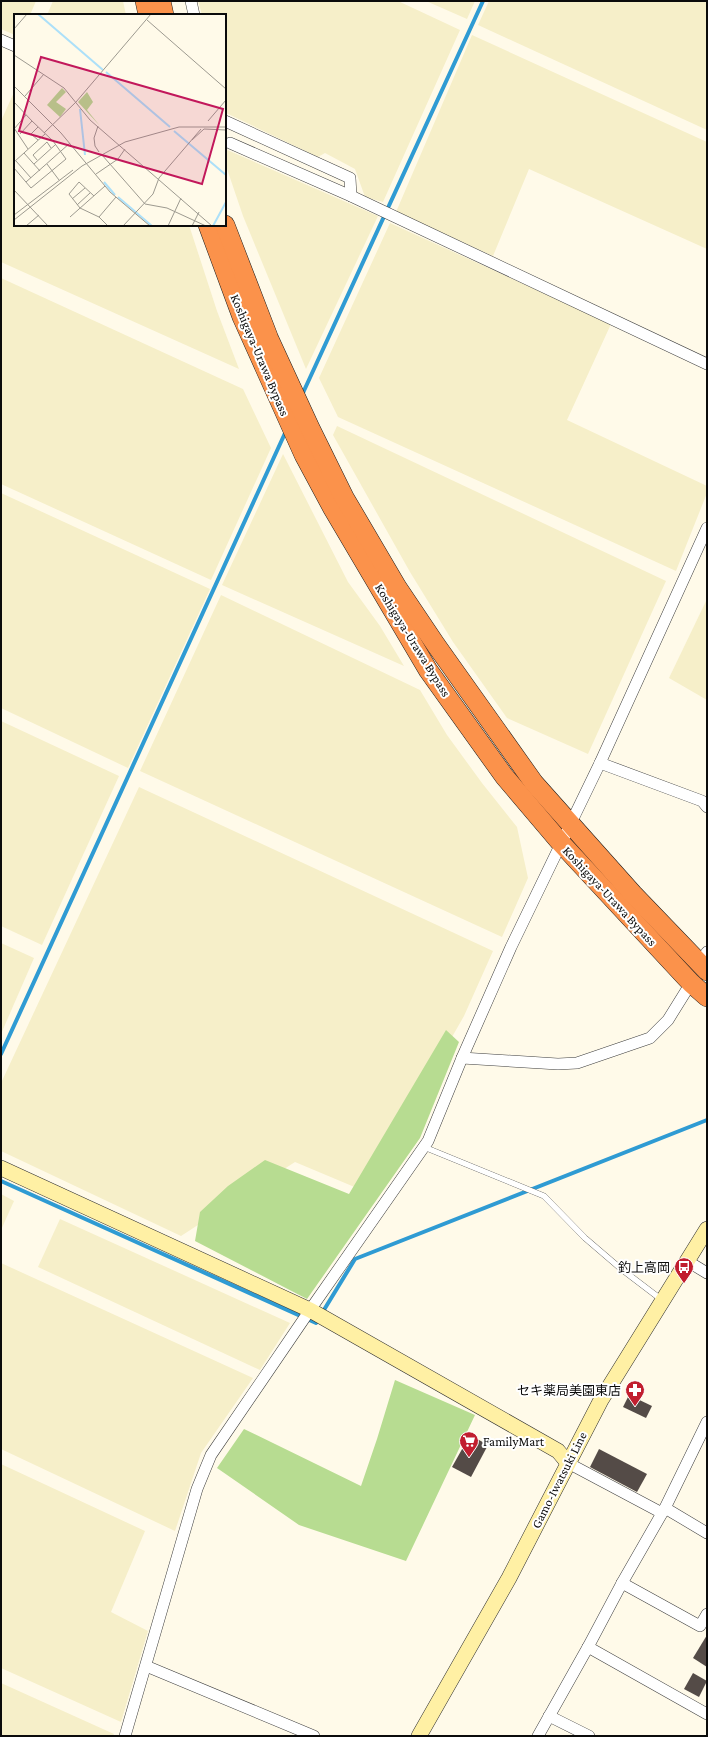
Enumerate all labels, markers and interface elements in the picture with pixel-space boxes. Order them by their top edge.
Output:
inset map [14,14,226,226]
street label: Koshigaya-Urawa Bypass [228,292,292,418]
street label: Koshigaya-Urawa Bypass [372,581,454,699]
street label: Koshigaya-Urawa Bypass [560,843,660,949]
bus stop icon: 釣上高岡 [673,1256,695,1284]
place label: 釣上高岡 [618,1260,670,1275]
pharmacy icon: セキ薬局美園東店 [624,1379,646,1407]
place label: セキ薬局美園東店 [517,1383,621,1398]
street label: Gamo-Iwatsuki Line [528,1429,590,1531]
supermarket icon: FamilyMart [458,1430,480,1458]
place label: FamilyMart [483,1434,545,1449]

